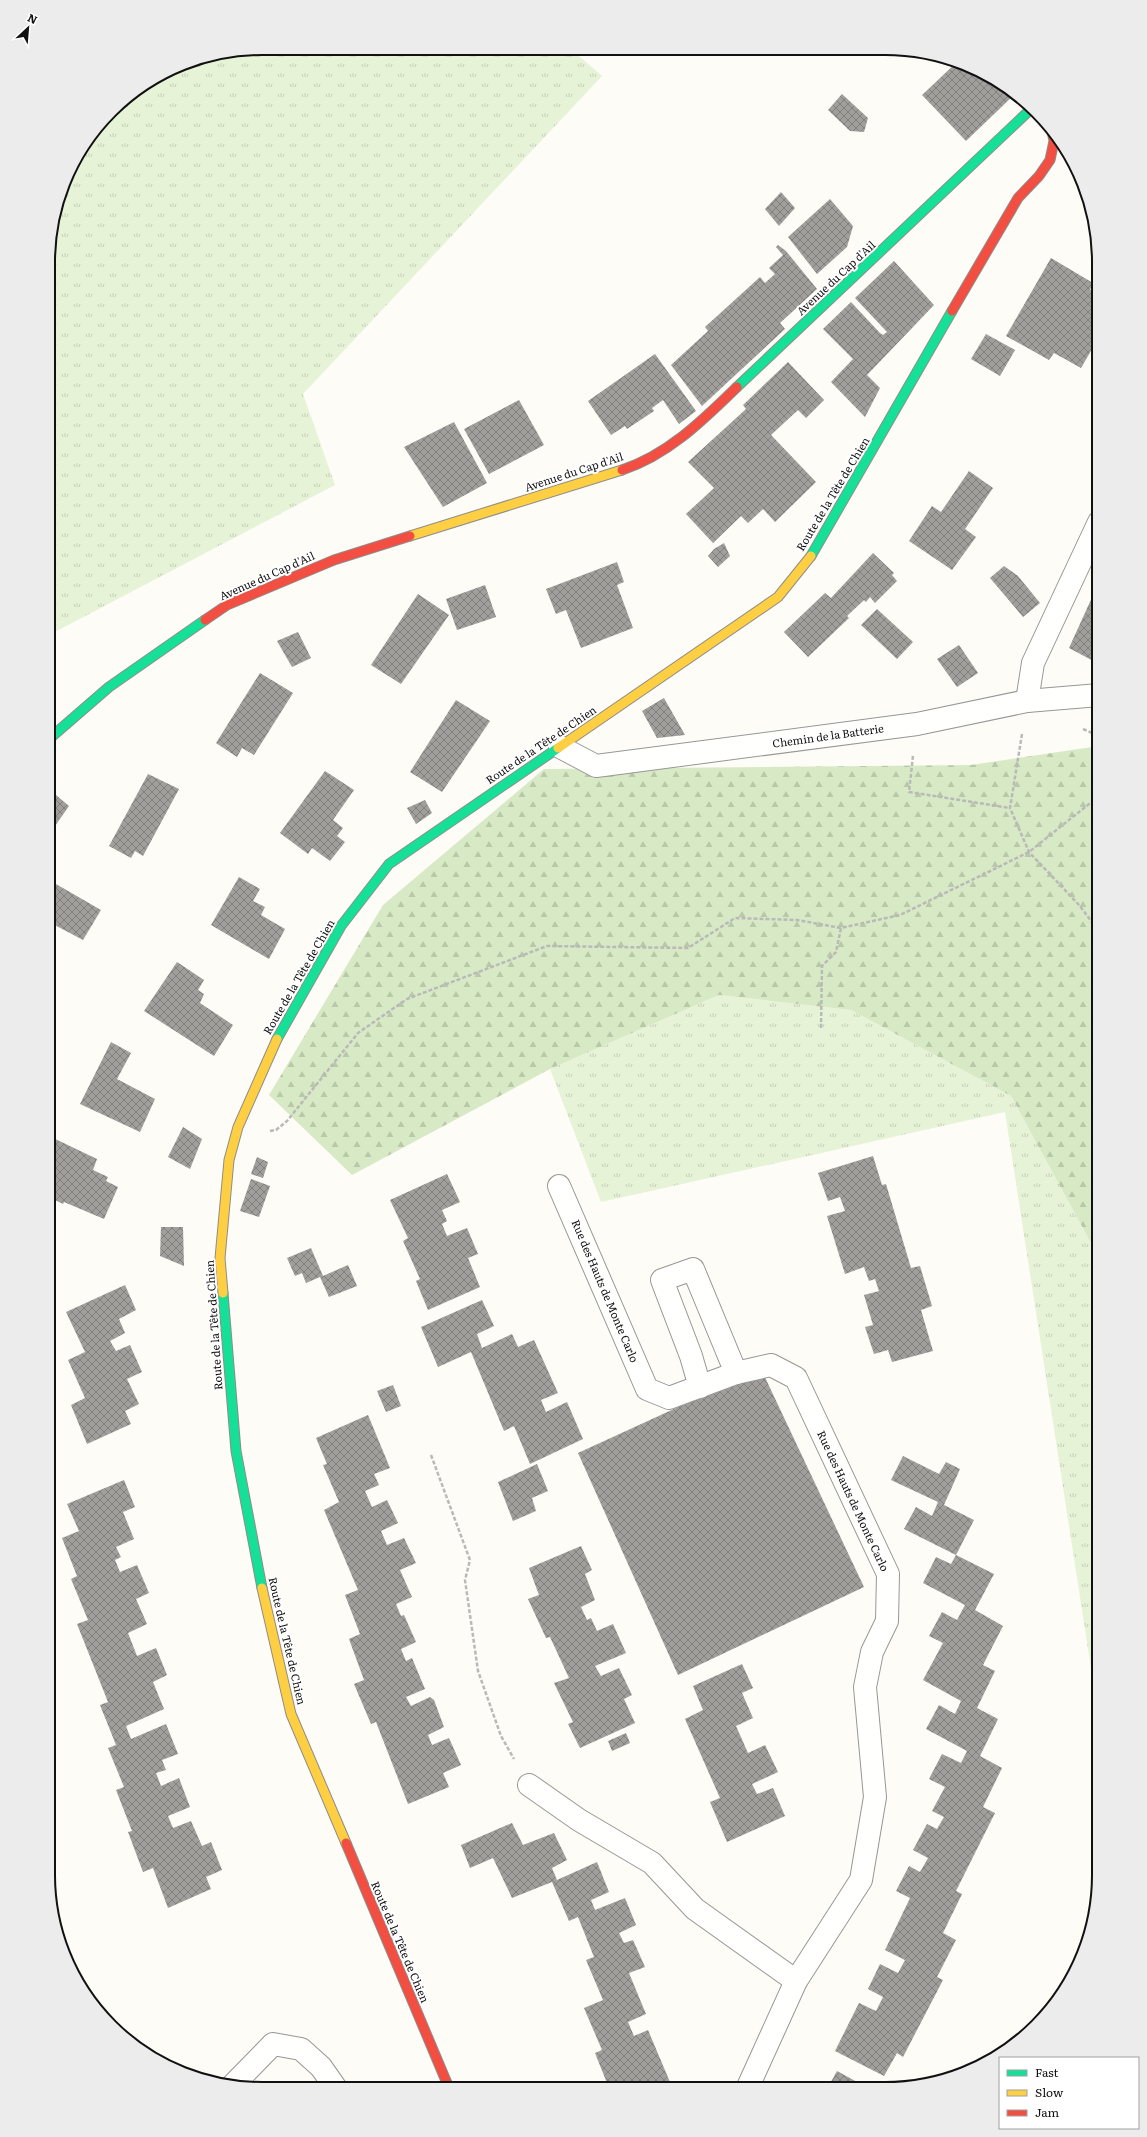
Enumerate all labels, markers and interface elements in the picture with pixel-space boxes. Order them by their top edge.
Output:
north arrow [8,8,48,48]
text: N [25,9,40,27]
street label: Avenue du Cap d'Ail [792,236,879,318]
street label: Route de la Tête de Chien [792,433,873,554]
street label: Avenue du Cap d'Ail [522,447,625,495]
street label: Avenue du Cap d'Ail [216,547,317,603]
street label: Route de la Tête de Chien [482,701,599,787]
street label: Chemin de la Batterie [771,719,885,751]
street label: Route de la Tête de Chien [259,916,338,1037]
street label: Rue des Hauts de Monte Carlo [568,1217,643,1365]
street label: Route de la Tête de Chien [200,1259,226,1391]
street label: Rue des Hauts de Monte Carlo [814,1427,894,1574]
street label: Route de la Tête de Chien [266,1575,310,1706]
street label: Route de la Tête de Chien [368,1878,434,2005]
legend [999,2057,1139,2129]
text: Fast [1035,2063,1059,2081]
text: Slow [1035,2083,1064,2101]
text: Jam [1035,2103,1060,2121]

